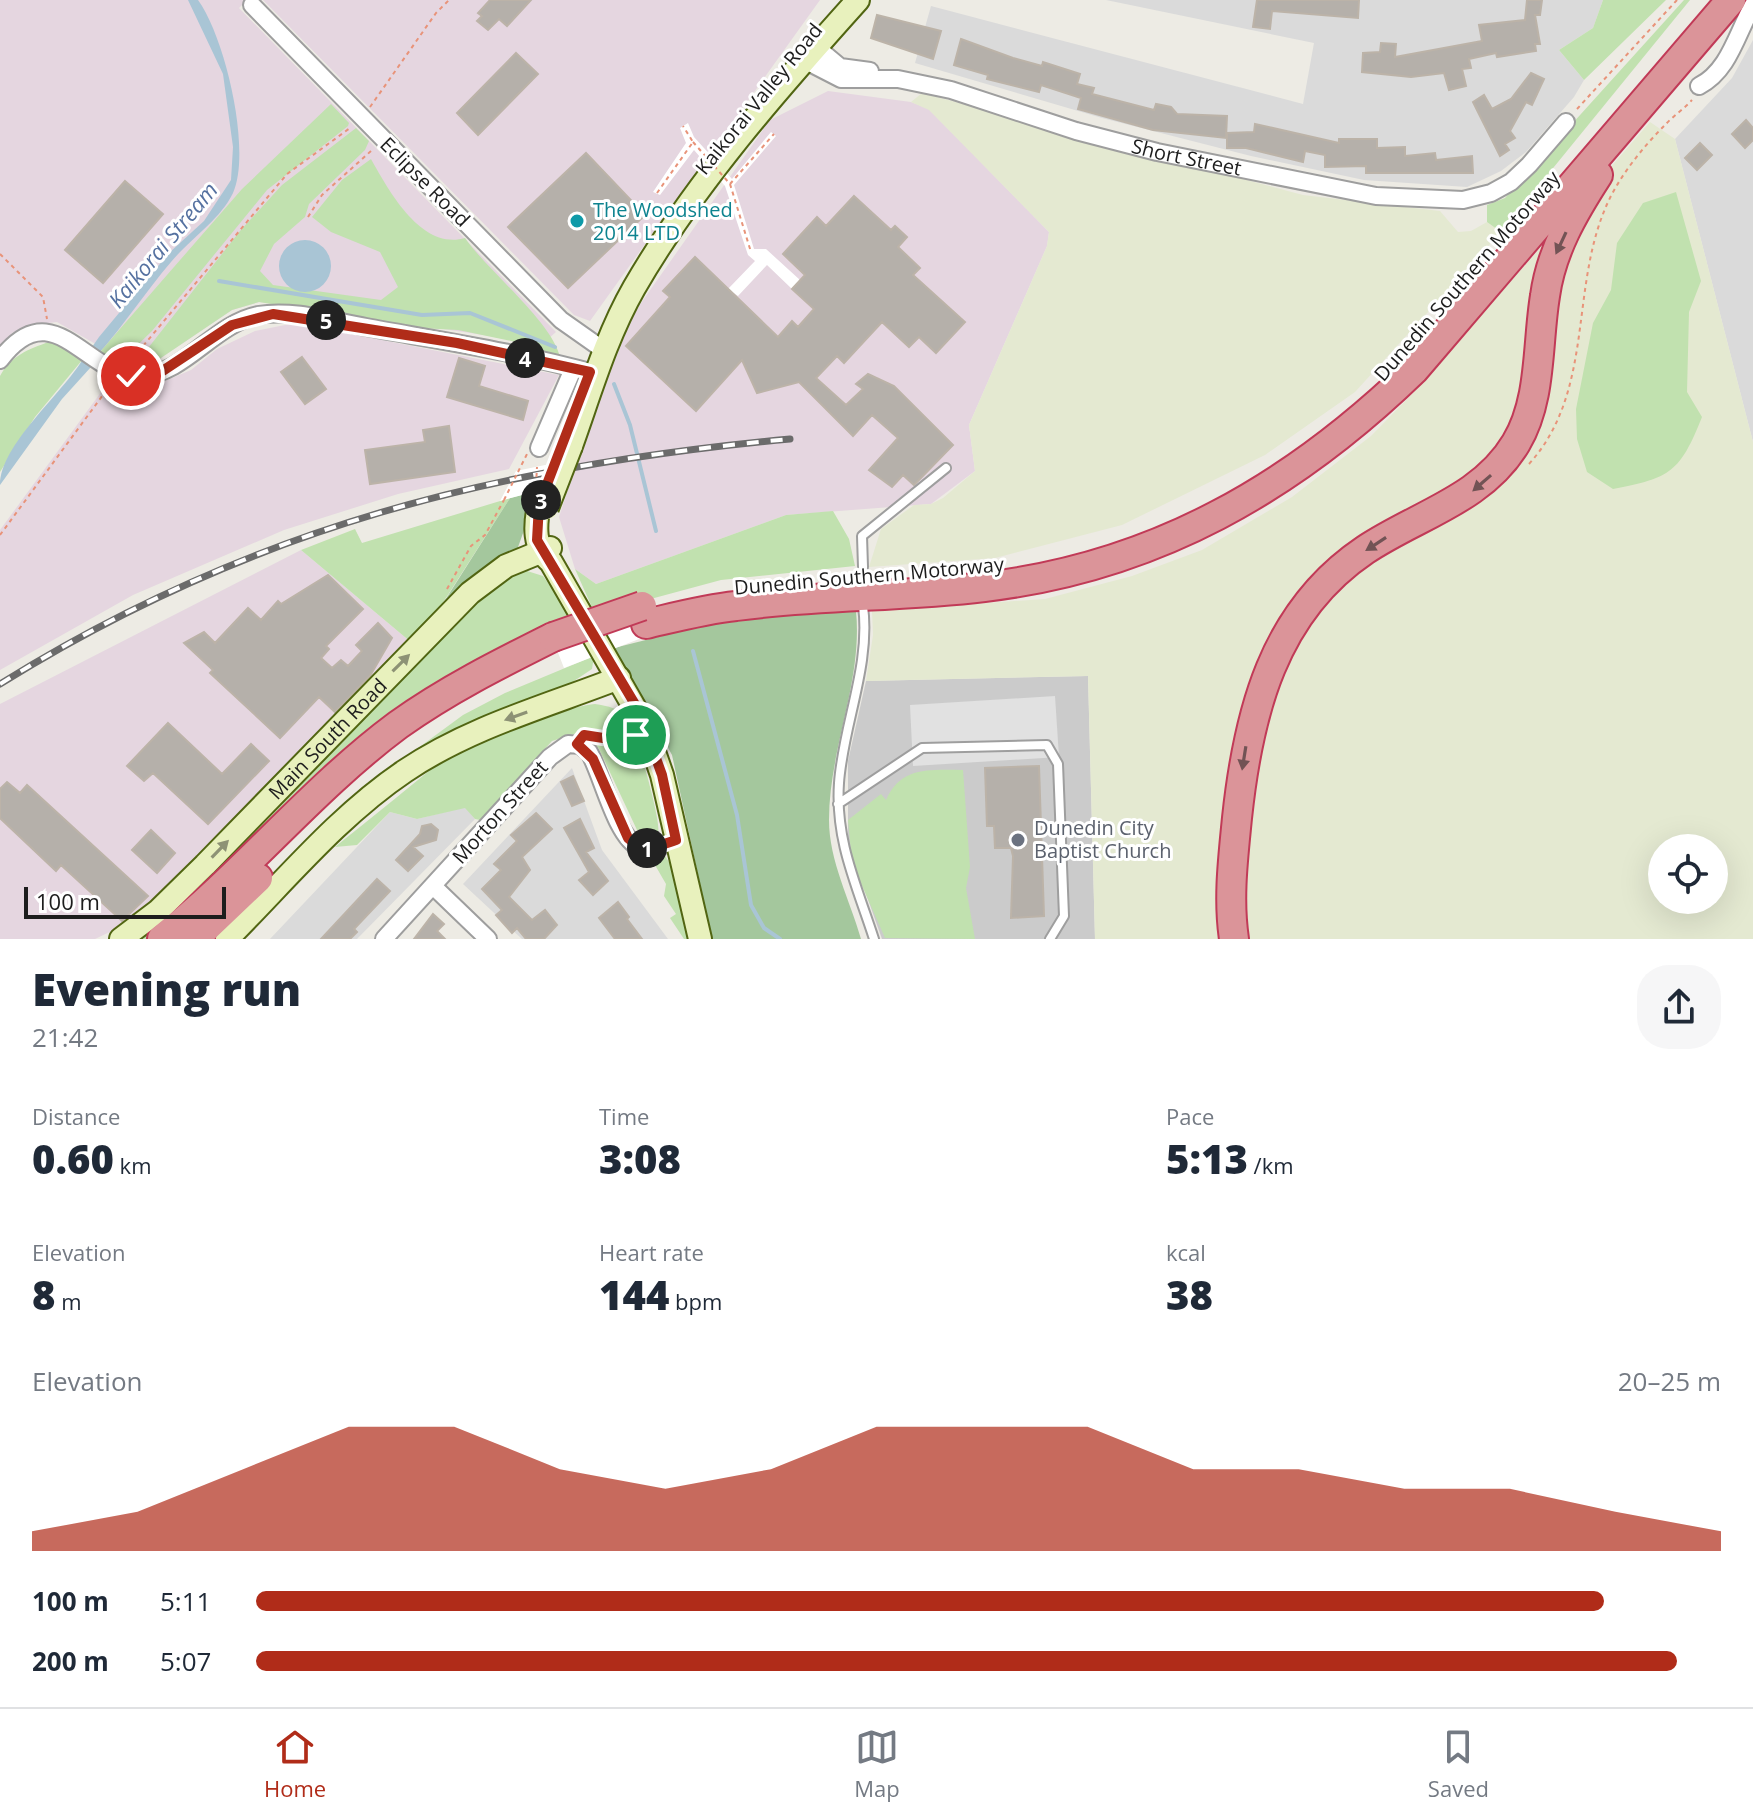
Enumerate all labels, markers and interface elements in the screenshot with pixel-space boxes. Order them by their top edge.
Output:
street label: Kaikorai Valley Road [689,17,828,180]
street label: Eclipse Road [375,131,476,232]
street label: Short Street [1129,132,1244,182]
street label: Dunedin Southern Motorway [1368,164,1566,387]
water label: Kaikorai Stream [101,175,224,314]
place label: The Woodshed 2014 LTD [593,196,733,246]
marker: The Woodshed 2014 LTD [568,212,586,230]
one-way arrow [1554,231,1567,254]
pin: 5 [306,300,346,340]
text: 5 [320,305,332,335]
pin: 4 [505,338,545,378]
pin [97,342,165,410]
text: 4 [519,343,531,373]
icon: check [109,354,153,398]
one-way arrow [1472,474,1492,491]
pin: 3 [521,480,561,520]
text: 3 [535,485,547,515]
one-way arrow [1365,536,1386,551]
street label: Dunedin Southern Motorway [733,550,1006,601]
one-way arrow [391,654,410,673]
street label: Main South Road [262,672,393,805]
pin [602,701,670,769]
one-way arrow [504,710,528,722]
icon: arrive [614,713,658,757]
one-way arrow [1238,746,1250,771]
street label: Morton Street [446,754,553,869]
place label: Dunedin City Baptist Church [1034,814,1171,864]
pin: 1 [627,828,667,868]
marker: Dunedin City Baptist Church [1009,831,1027,849]
text: 1 [641,833,653,863]
map controls [1648,834,1728,914]
button: locate [1648,834,1728,914]
one-way arrow [210,840,228,859]
scale bar [24,883,226,919]
text: 100 m [36,886,100,916]
text: Evening run [32,959,301,1019]
button: share [1637,965,1721,1049]
text: 21:42 [32,1019,98,1055]
text: Distance [32,1101,120,1131]
text: Time [599,1101,649,1131]
text: Pace [1166,1101,1214,1131]
text: 0.60 [32,1131,114,1186]
text: 3:08 [599,1131,681,1186]
text: 5:13 [1166,1131,1248,1186]
text: km [114,1150,152,1180]
text: /km [1248,1150,1294,1180]
text: Elevation [32,1237,125,1267]
text: Heart rate [599,1237,704,1267]
text: kcal [1166,1237,1206,1267]
text: 8 [32,1267,55,1322]
text: 144 [599,1267,669,1322]
text: 38 [1166,1267,1213,1322]
text: m [55,1286,82,1316]
text: bpm [669,1286,722,1316]
text: Elevation [32,1363,142,1399]
text: 20–25 m [1618,1363,1721,1399]
text: 100 m [32,1583,109,1619]
text: 5:11 [160,1583,211,1619]
text: 200 m [32,1643,109,1679]
text: 5:07 [160,1643,211,1679]
tab: Home [264,1725,326,1803]
tab: Map [854,1725,900,1803]
tab: Saved [1428,1725,1489,1803]

